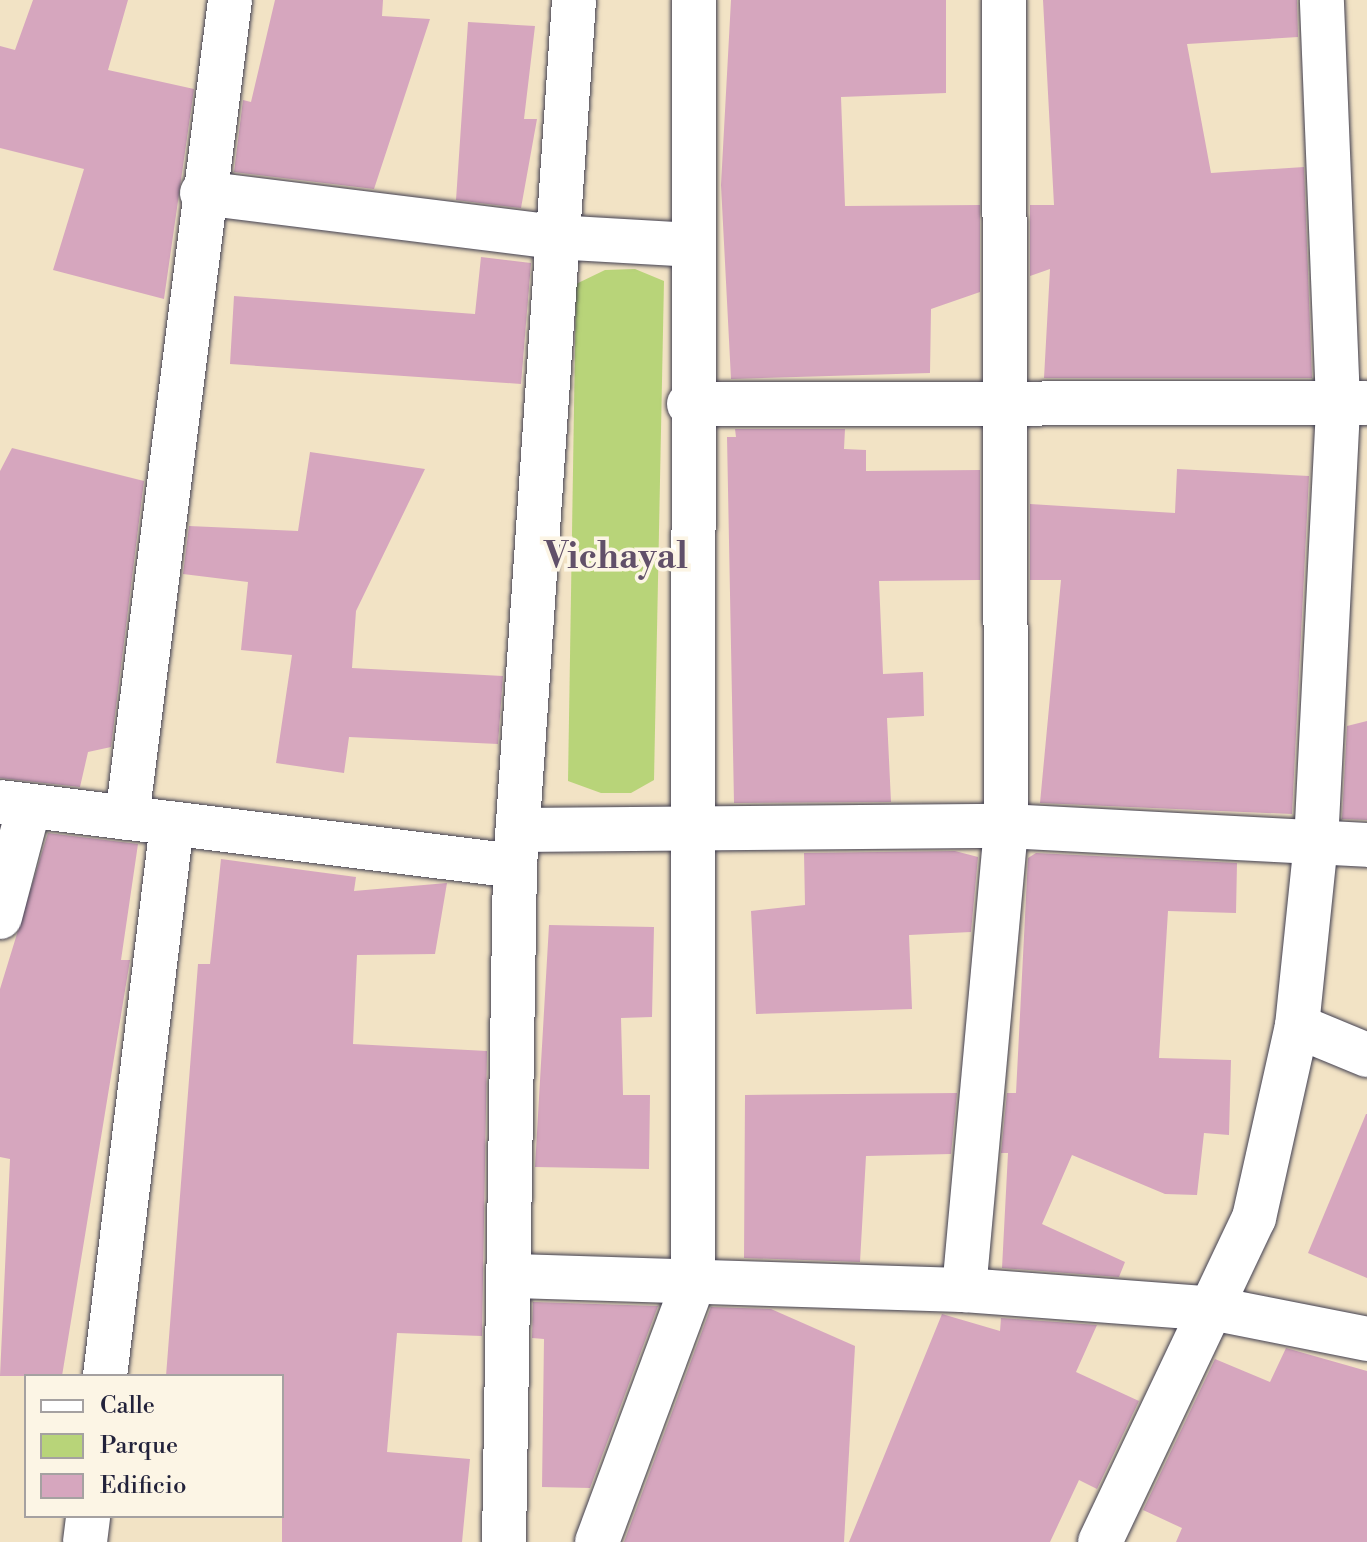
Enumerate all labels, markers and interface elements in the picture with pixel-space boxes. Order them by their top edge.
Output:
district label: Vichayal [544,536,688,580]
legend [24,1374,284,1518]
text: Calle [100,1391,155,1421]
text: Parque [100,1431,178,1461]
text: Edificio [100,1471,186,1501]

